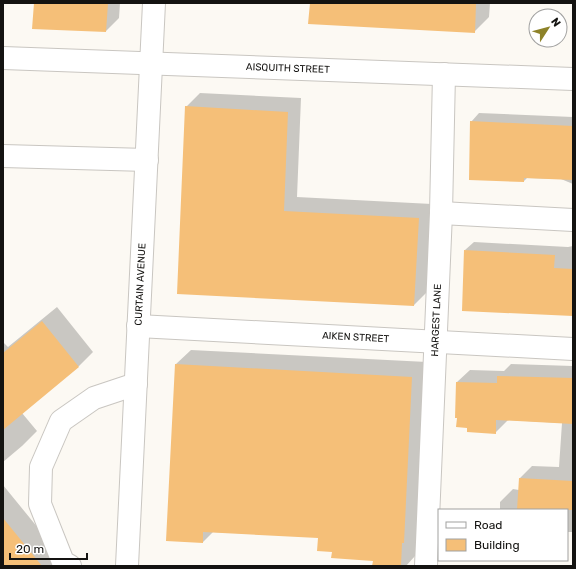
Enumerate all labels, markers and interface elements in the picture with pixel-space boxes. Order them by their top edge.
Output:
north arrow [528,8,568,48]
text: N [548,15,563,30]
street label: AISQUITH STREET [246,61,330,76]
street label: CURTAIN AVENUE [133,243,148,326]
street label: HARGEST LANE [429,284,444,357]
street label: AIKEN STREET [322,330,390,345]
legend [438,509,568,561]
text: Road [474,518,502,532]
scale bar [10,535,87,561]
text: Building [474,538,520,552]
text: 20 m [16,542,44,556]

